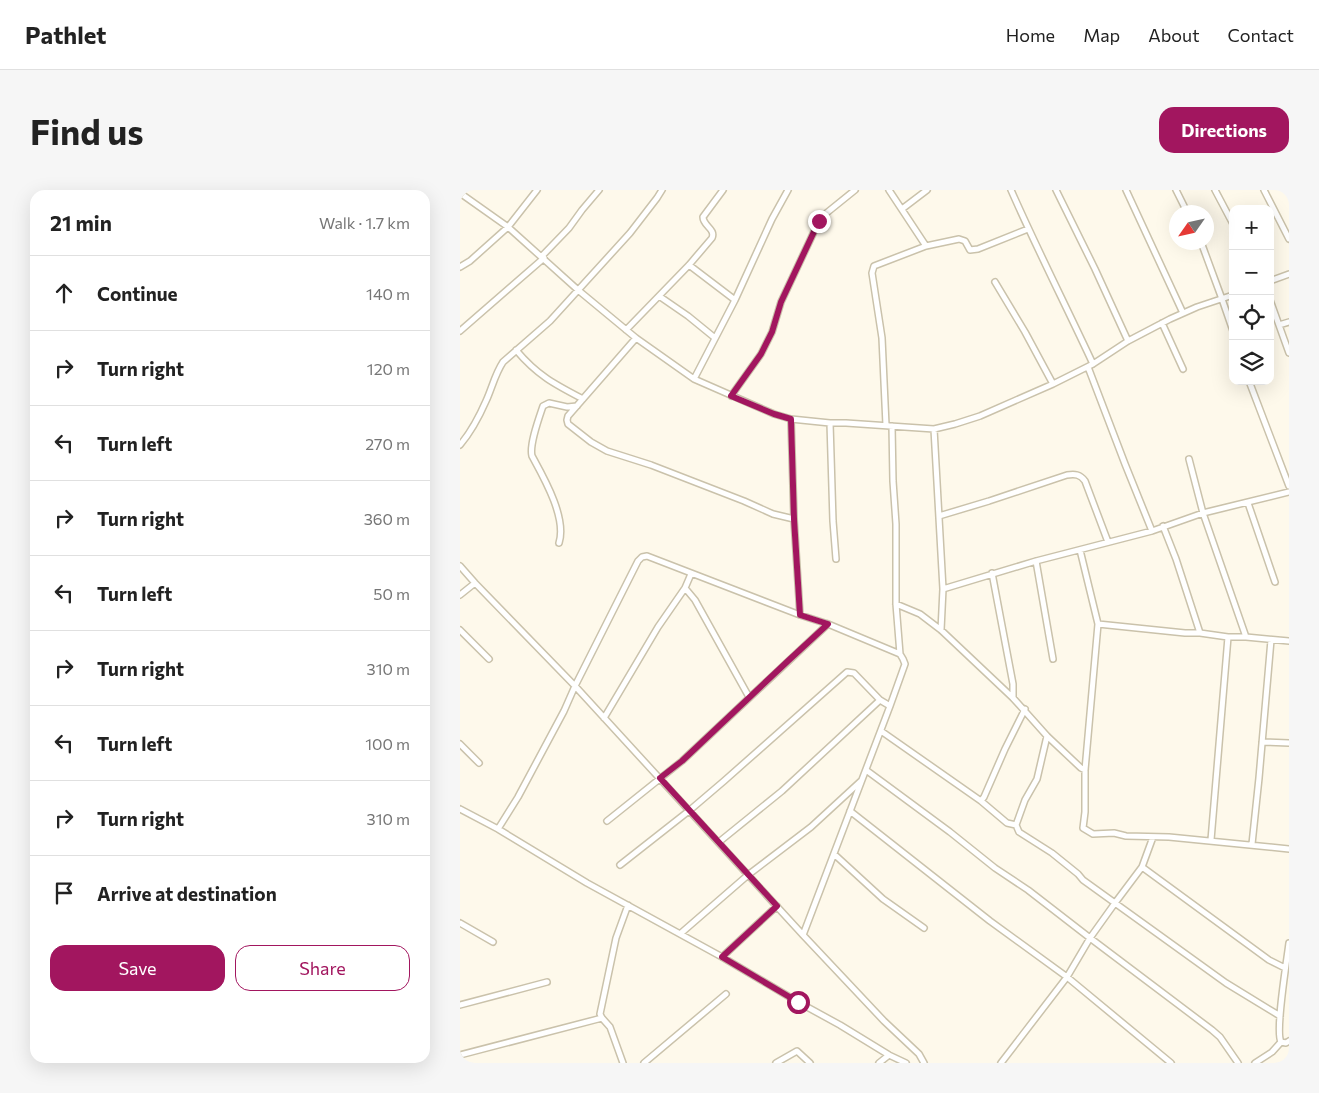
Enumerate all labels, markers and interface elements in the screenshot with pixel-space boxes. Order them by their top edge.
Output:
text: Pathlet [25,20,106,49]
text: Home [1006,24,1055,46]
text: Map [1083,24,1120,46]
text: About [1148,24,1200,46]
text: Contact [1228,24,1294,46]
button: Directions [1159,107,1289,153]
text: Find us [30,109,144,152]
north arrow [1169,205,1214,250]
map controls [1229,205,1274,385]
button: + [1229,205,1274,250]
text: 21 min [50,210,112,235]
route end [808,210,831,233]
text: Walk · 1.7 km [319,213,410,232]
button: − [1229,250,1274,295]
icon: ahead [50,279,78,307]
text: Continue [97,282,177,305]
text: 140 m [366,284,410,303]
button: locate [1229,295,1274,340]
button: layers [1229,340,1274,385]
icon: right [50,354,78,382]
text: Turn right [97,357,184,380]
text: 120 m [367,359,410,378]
icon: left [50,429,78,457]
text: Turn left [97,432,172,455]
text: 270 m [365,434,410,453]
icon: right [50,504,78,532]
text: Turn right [97,507,184,530]
text: 360 m [364,509,410,528]
icon: left [50,579,78,607]
text: Turn left [97,582,172,605]
text: 50 m [373,584,410,603]
icon: right [50,654,78,682]
text: Turn right [97,657,184,680]
text: 310 m [367,659,410,678]
icon: left [50,729,78,757]
text: Turn left [97,732,172,755]
text: 100 m [365,734,410,753]
icon: right [50,804,78,832]
text: Turn right [97,807,184,830]
text: 310 m [367,809,410,828]
icon: arrive [50,879,78,907]
text: Arrive at destination [97,882,277,905]
button: Save [50,945,225,991]
button: Share [235,945,410,991]
route start [787,991,810,1014]

